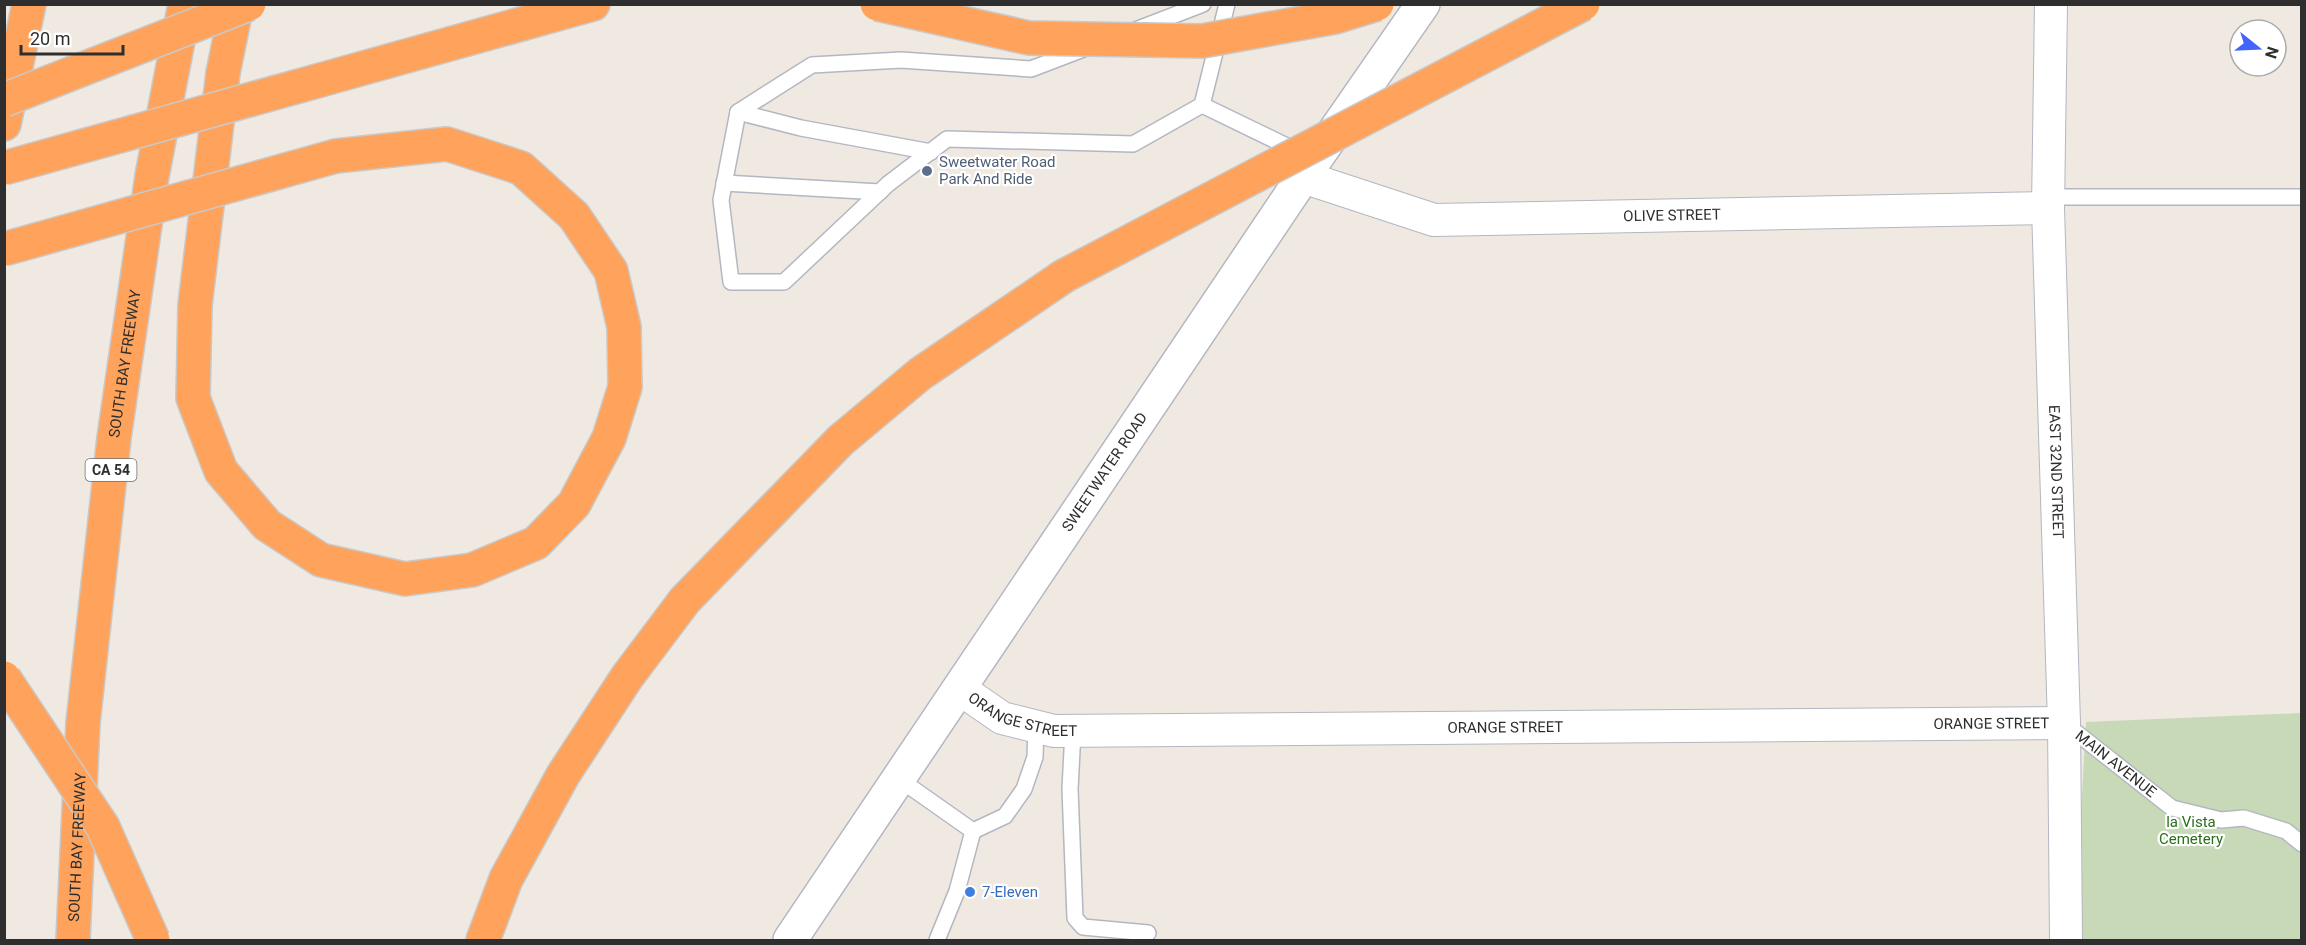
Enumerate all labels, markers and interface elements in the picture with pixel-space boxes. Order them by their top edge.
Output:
scale bar [21,18,123,56]
north arrow [2228,18,2288,78]
text: 20 m [30,28,70,49]
text: N [2261,44,2283,61]
place label: Sweetwater Road Park And Ride [939,153,1056,188]
marker: Sweetwater Road Park And Ride [920,164,934,178]
street label: OLIVE STREET [1623,205,1721,225]
street label: SOUTH BAY FREEWAY [105,289,144,439]
street label: EAST 32ND STREET [2045,405,2067,539]
street label: SWEETWATER ROAD [1058,409,1151,535]
road number: CA 54 [86,459,136,481]
street label: ORANGE STREET [965,688,1077,740]
street label: ORANGE STREET [1933,714,2049,733]
street label: ORANGE STREET [1447,718,1563,737]
street label: MAIN AVENUE [2072,727,2160,801]
street label: SOUTH BAY FREEWAY [65,772,90,922]
park label: la Vista Cemetery [2159,813,2223,848]
place label: 7-Eleven [982,883,1038,901]
marker: 7-Eleven [963,885,977,899]

